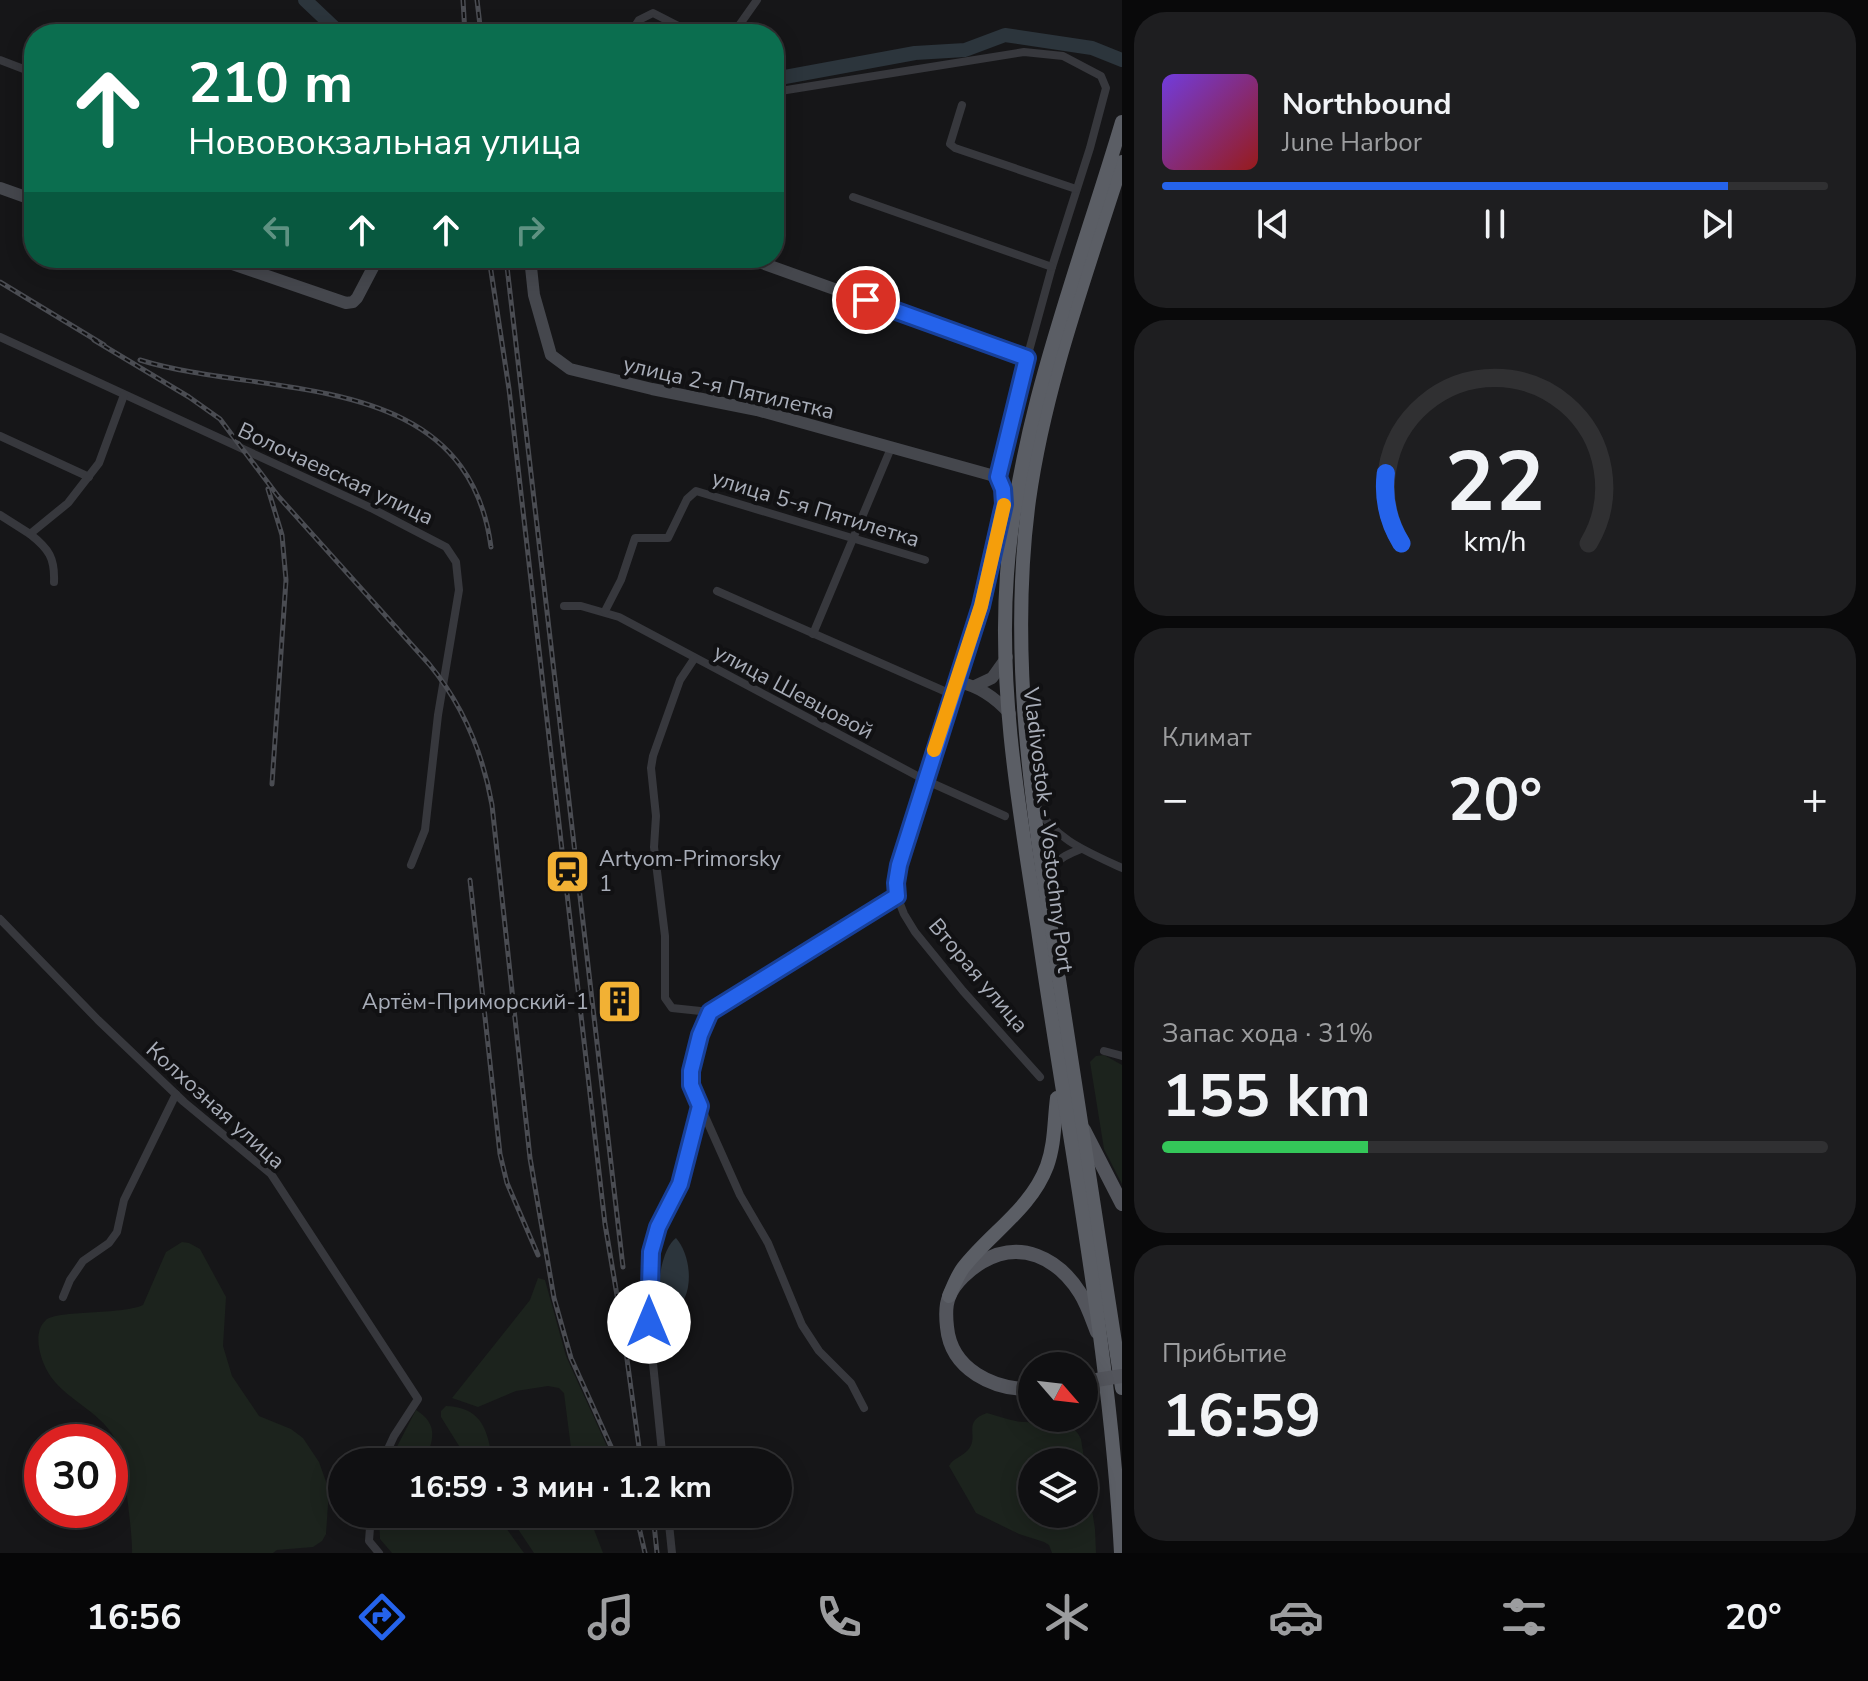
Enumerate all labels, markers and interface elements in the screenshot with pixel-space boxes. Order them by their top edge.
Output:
text: 210 m [188,45,353,122]
icon: ahead [56,56,160,160]
text: Northbound [1282,84,1452,125]
text: Нововокзальная улица [188,118,582,167]
text: June Harbor [1282,125,1422,160]
icon: previous [1251,202,1295,246]
icon: pause [1473,202,1517,246]
icon: next [1695,202,1739,246]
icon: left [256,208,300,252]
icon: ahead [340,208,384,252]
icon: ahead [424,208,468,252]
icon: right [508,208,552,252]
pin [832,266,900,334]
icon: arrive [844,278,888,322]
street label: улица 2-я Пятилетка [620,349,837,427]
street label: Волочаевская улица [233,415,438,532]
text: 22 [1445,426,1545,539]
street label: улица 5-я Пятилетка [708,463,923,555]
text: km/h [1464,522,1526,561]
street label: улица Шевцовой [708,637,879,747]
street label: Vladivostok - Vostochny Port [1016,685,1080,975]
text: Климат [1162,720,1251,755]
text: 20° [1448,759,1542,841]
text: − [1162,770,1188,830]
text: + [1802,770,1828,830]
place label: Artyom-Primorsky 1 [599,844,782,899]
station icon: Artyom-Primorsky 1 [544,847,592,895]
street label: Вторая улица [921,912,1035,1039]
building icon: Артём-Приморский-1 [596,977,644,1025]
place label: Артём-Приморский-1 [362,987,589,1017]
text: Запас хода · 31% [1162,1016,1373,1051]
street label: Колхозная улица [139,1035,291,1176]
text: 155 km [1162,1055,1371,1137]
position arrow [607,1280,691,1364]
text: Прибытие [1162,1336,1287,1371]
north arrow [1018,1352,1098,1432]
map controls [1018,1352,1098,1528]
text: 16:59 [1162,1375,1321,1457]
speed limit sign: 30 [24,1424,128,1528]
button: layers [1018,1448,1098,1528]
text: 16:59 · 3 мин · 1.2 km [408,1467,712,1508]
icon: directions [354,1589,410,1645]
icon: music [583,1589,639,1645]
icon: phone [811,1589,867,1645]
icon: climate [1039,1589,1095,1645]
icon: car [1268,1589,1324,1645]
icon: filters [1496,1589,1552,1645]
text: 16:56 [86,1593,182,1642]
text: 20° [1725,1593,1782,1642]

